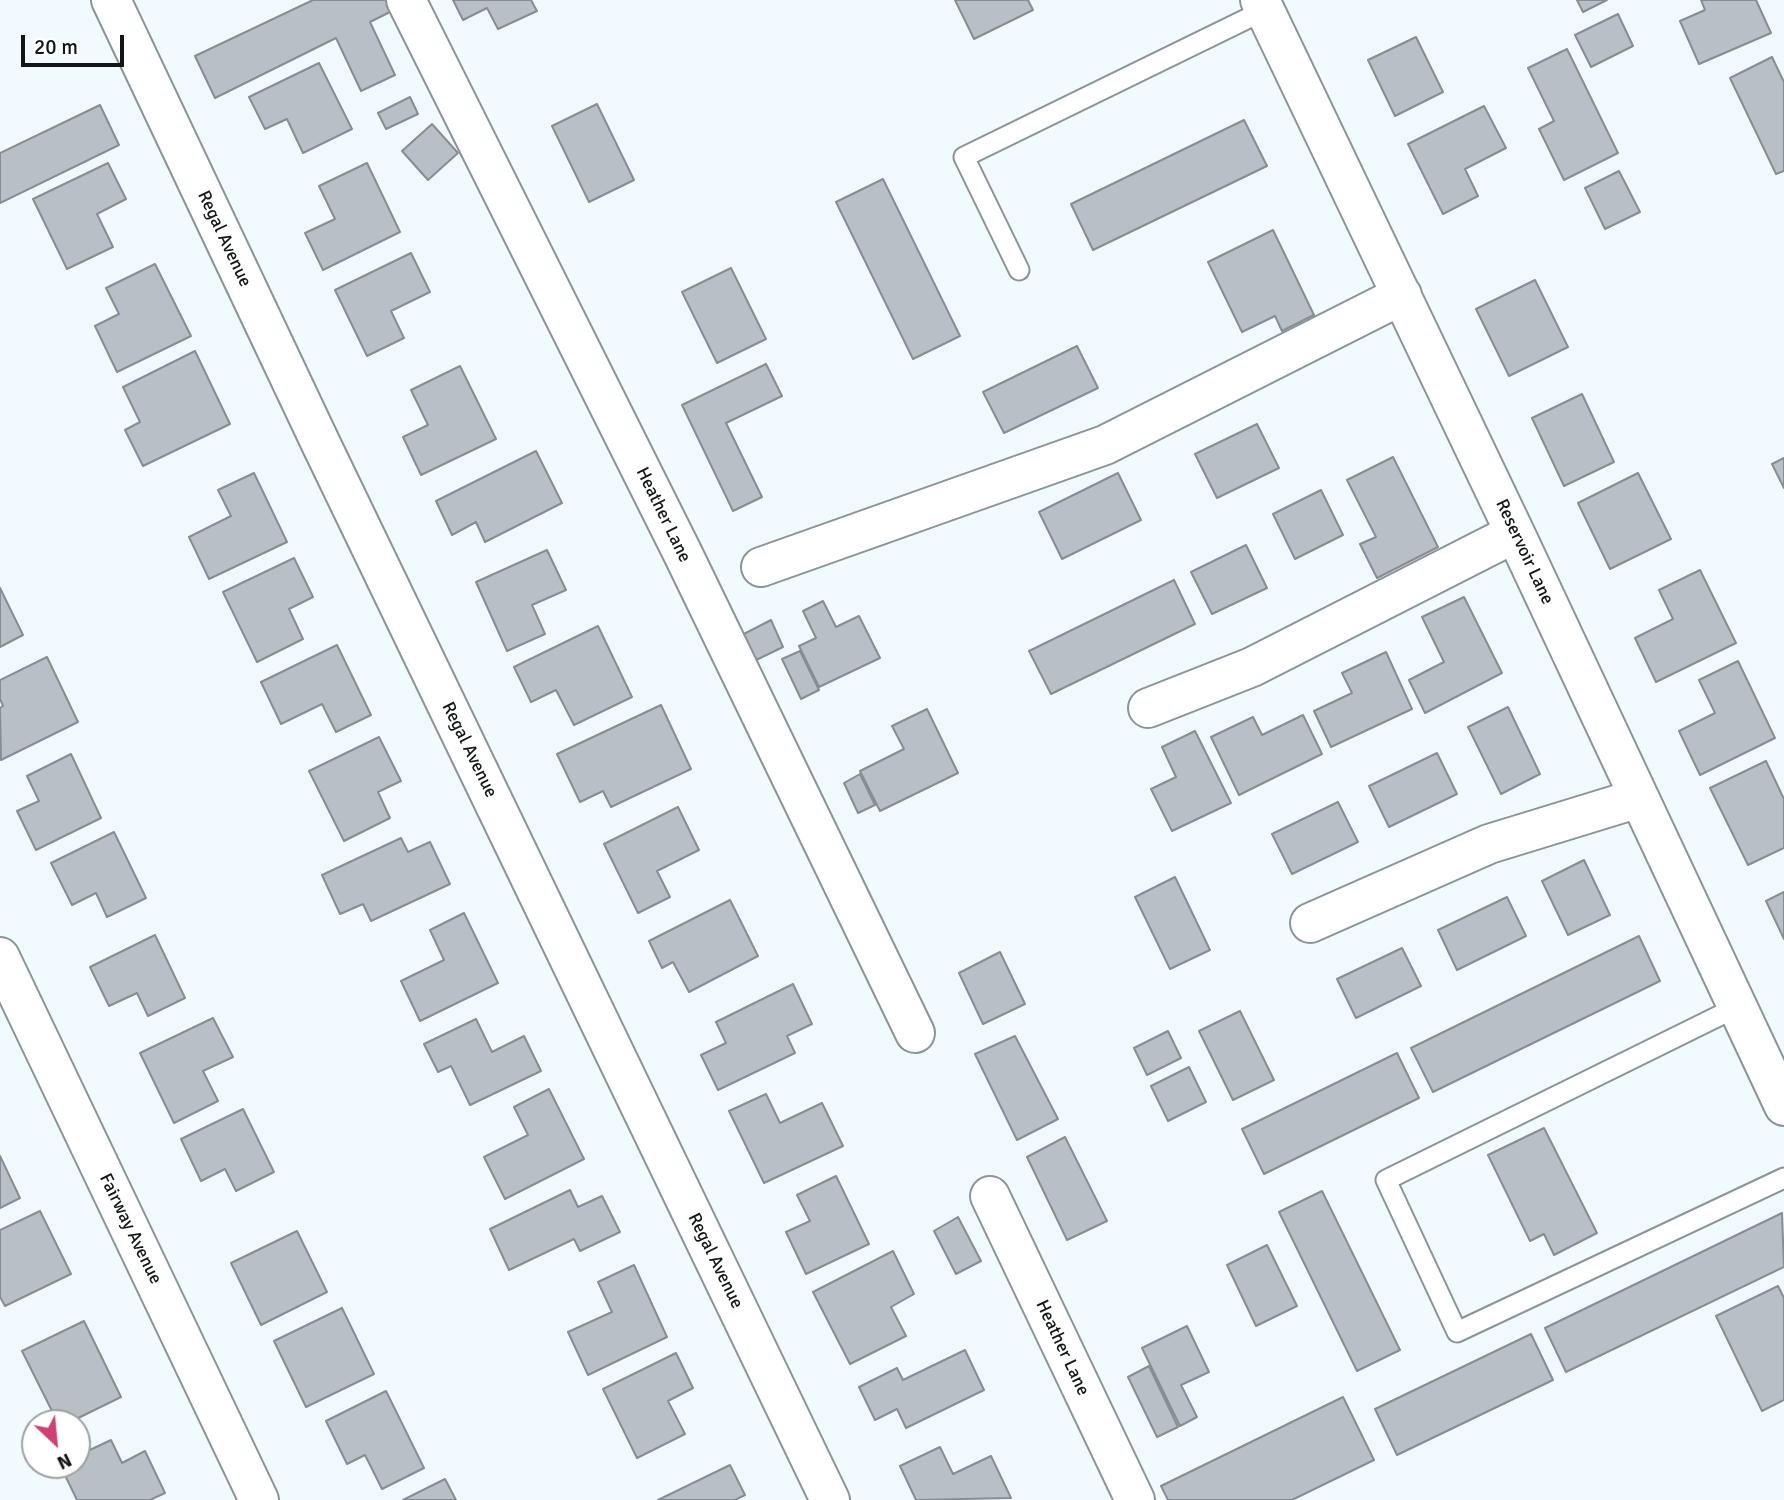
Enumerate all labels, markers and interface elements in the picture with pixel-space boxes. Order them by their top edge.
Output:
scale bar [24,21,128,65]
text: 20 m [34,34,78,60]
street label: Regal Avenue [192,187,256,291]
street label: Heather Lane [631,464,695,566]
street label: Reservoir Lane [1490,496,1558,608]
street label: Regal Avenue [437,699,501,801]
street label: Fairway Avenue [94,1170,166,1288]
street label: Regal Avenue [683,1210,747,1312]
street label: Heather Lane [1030,1297,1094,1399]
north arrow [21,1409,91,1479]
text: N [53,1447,76,1475]

